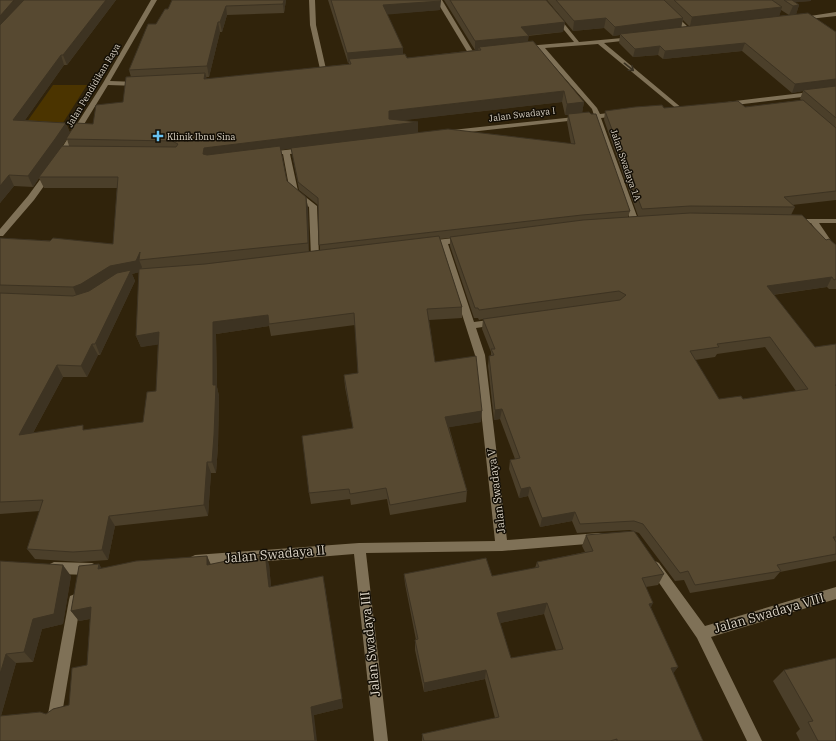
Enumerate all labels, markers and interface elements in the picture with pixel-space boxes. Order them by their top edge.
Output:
street label: Jalan Pendidikan Raya [64,41,122,129]
one-way arrow [624,63,634,72]
street label: Jalan Swadaya I [488,104,556,124]
street label: Jalan Swadaya 1A [609,128,644,203]
marker: Klinik Ibnu Sina [152,130,164,142]
place label: Klinik Ibnu Sina [167,131,236,142]
street label: Jalan Swadaya V [484,447,508,534]
street label: Jalan Swadaya II [224,541,326,567]
street label: Jalan Swadaya VIII [712,589,826,637]
street label: Jalan Swadaya III [356,591,384,697]

